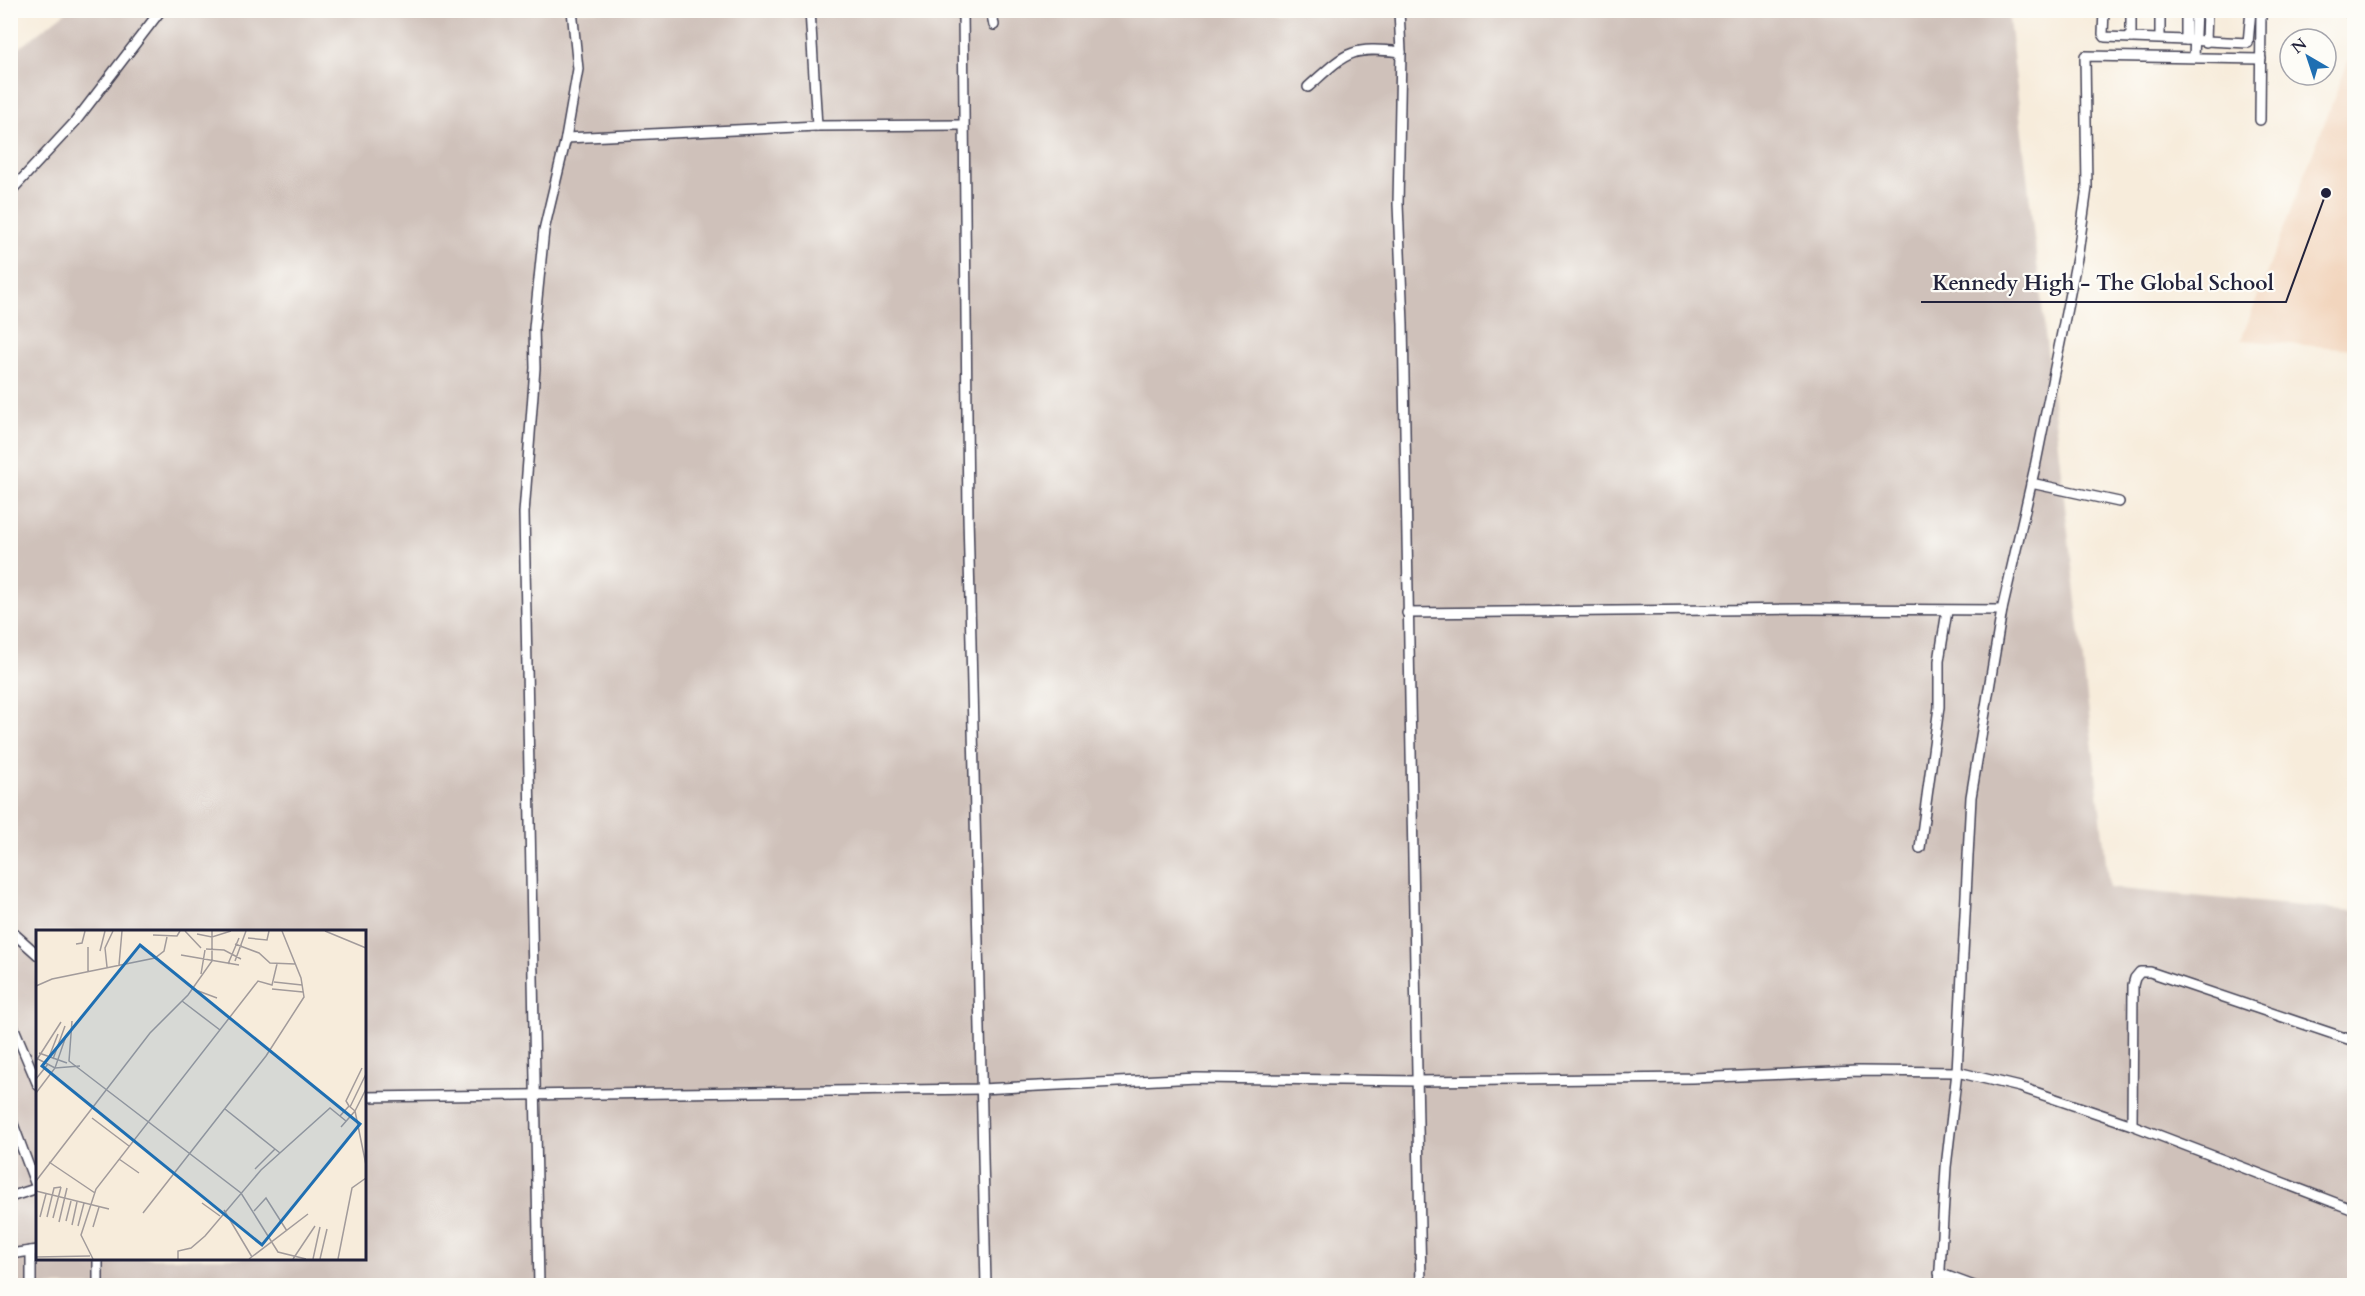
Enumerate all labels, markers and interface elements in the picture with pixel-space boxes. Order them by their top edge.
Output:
north arrow [2278,27,2338,87]
text: N [2287,33,2312,59]
callout: Kennedy High - The Global School [1921,263,2286,302]
text: Kennedy High - The Global School [1932,269,2274,298]
inset map [36,930,366,1260]

